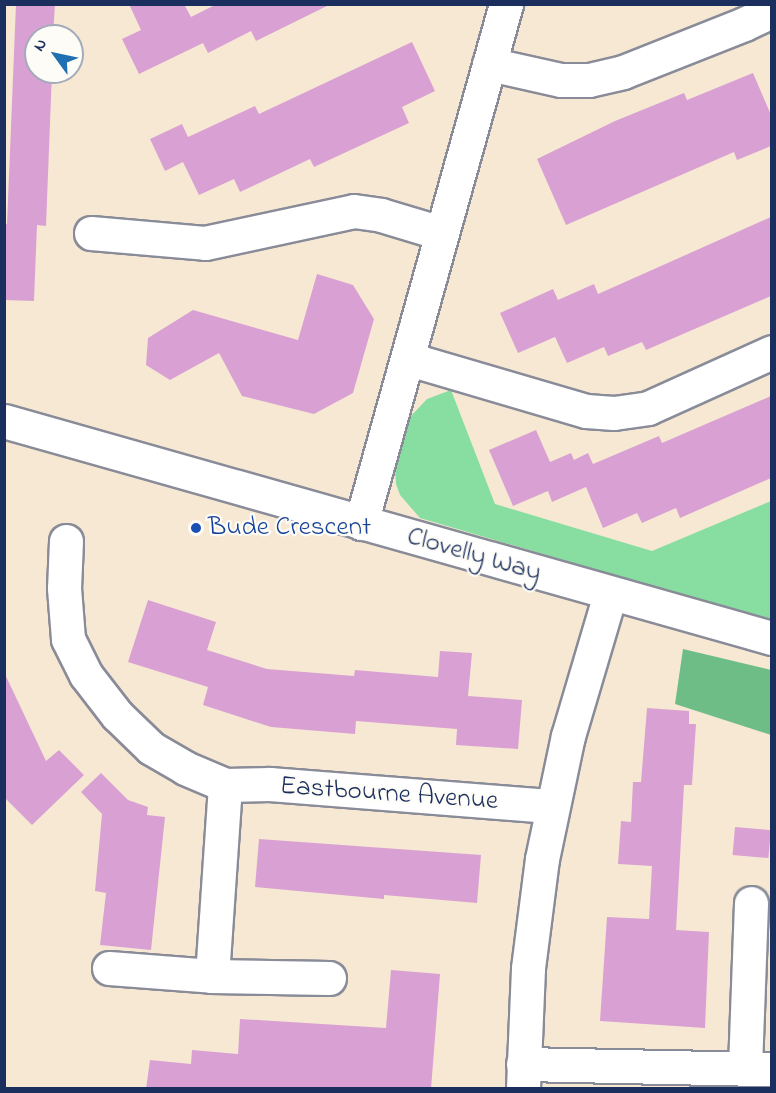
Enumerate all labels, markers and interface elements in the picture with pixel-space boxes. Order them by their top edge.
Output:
north arrow [24,24,84,84]
text: N [28,34,54,56]
place label: Bude Crescent [208,512,371,544]
street label: Clovelly Way [403,520,545,590]
marker: Bude Crescent [189,521,203,535]
street label: Eastbourne Avenue [279,770,499,818]

